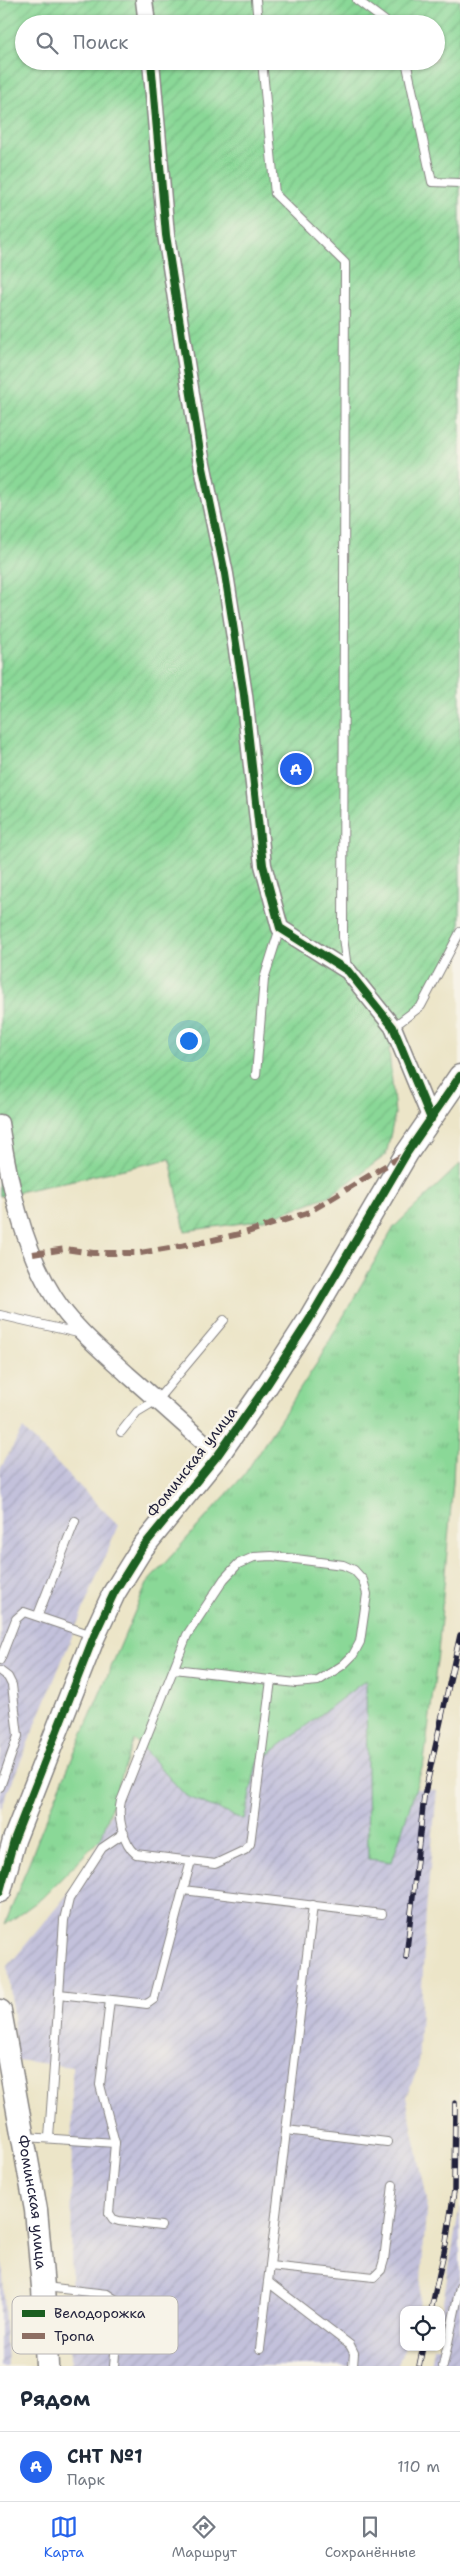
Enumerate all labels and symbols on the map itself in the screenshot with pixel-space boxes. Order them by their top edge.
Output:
pin: A [280,750,312,788]
your location [176,1028,202,1054]
street label: Фоминская улица [142,1402,242,1522]
street label: Фоминская улица [13,2133,51,2271]
legend [12,2296,178,2354]
text: Велодорожка [54,2304,146,2322]
text: Тропа [54,2327,95,2345]

